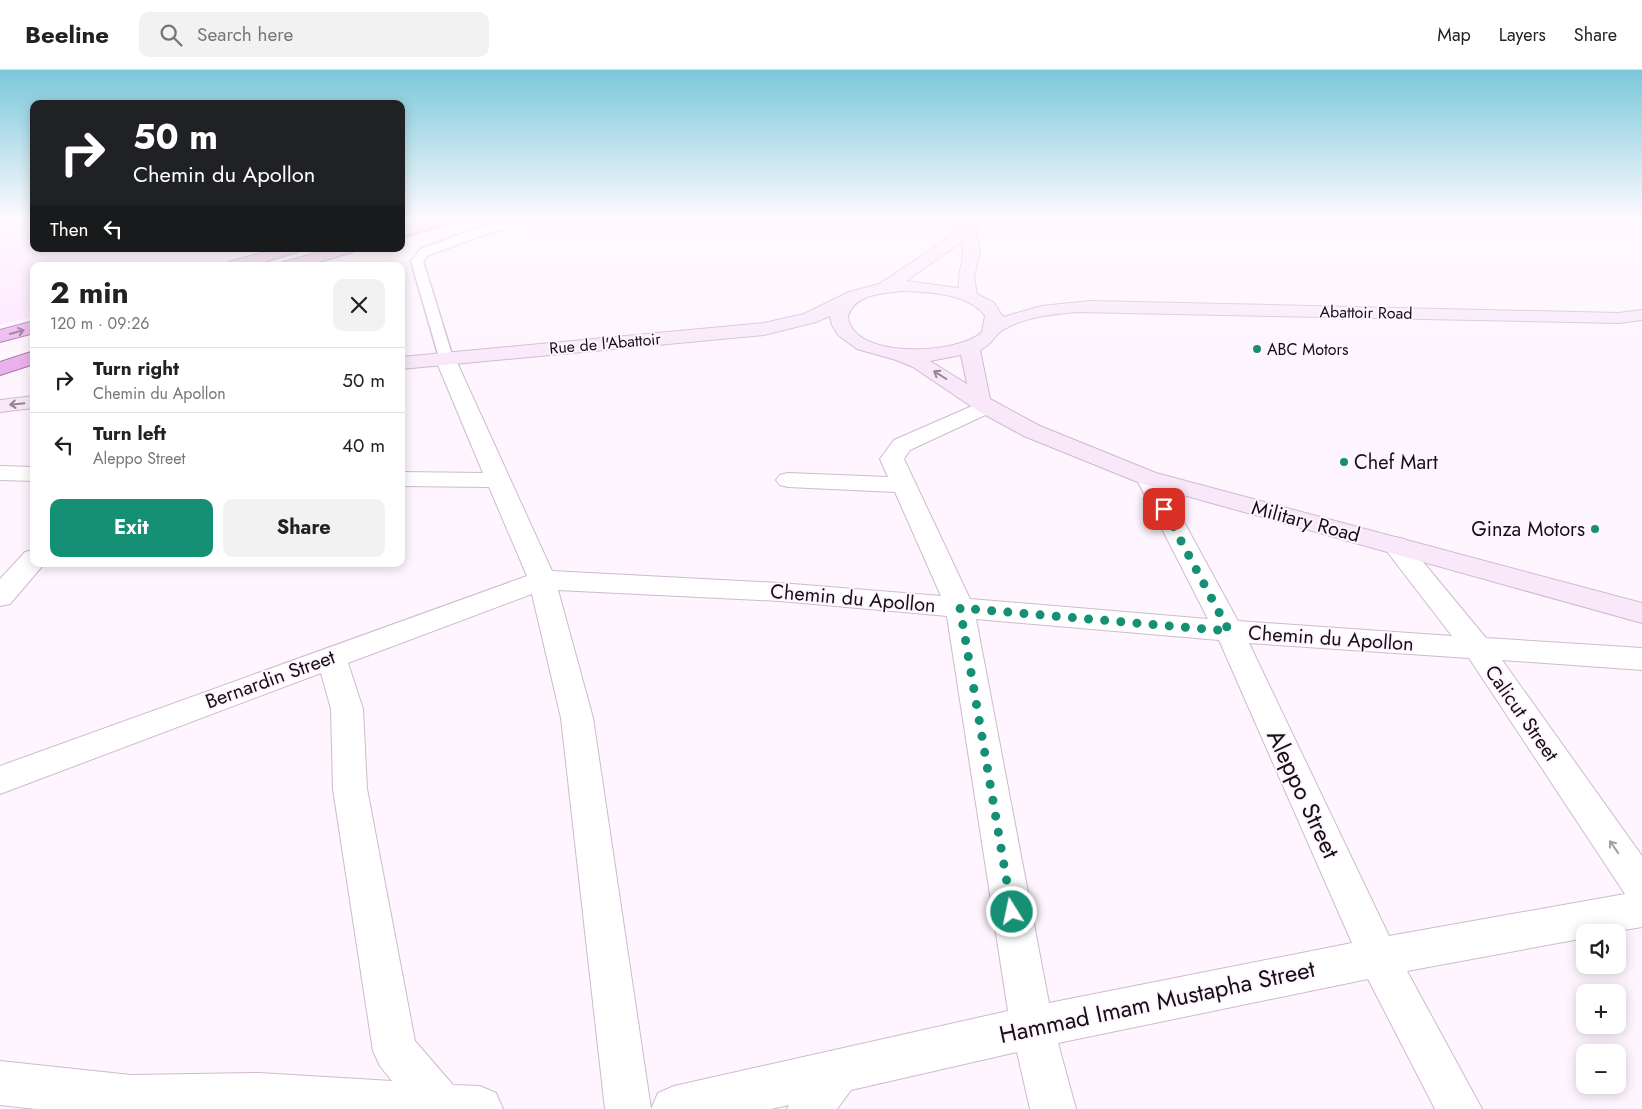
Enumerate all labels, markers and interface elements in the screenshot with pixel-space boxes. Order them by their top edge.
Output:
search box [139,12,489,57]
text: Beeline [25,17,109,52]
icon: search [157,21,185,49]
text: Search here [197,21,293,48]
text: Map [1437,22,1471,48]
text: Layers [1499,22,1546,48]
text: Share [1574,22,1617,48]
text: 50 m [133,112,218,162]
icon: right [50,120,115,185]
text: Chemin du Apollon [133,158,315,190]
icon: left [99,215,127,243]
text: Then [50,216,89,243]
text: 2 min [50,271,129,314]
button: close [333,279,385,331]
street label: Abattoir Road [1319,300,1413,325]
text: 120 m · 09:26 [50,312,150,335]
one-way arrow [8,326,24,336]
street label: Rue de l'Abattoir [548,327,662,360]
place label: ABC Motors [1267,338,1348,361]
marker: ABC Motors [1251,343,1263,355]
text: Turn right [93,355,179,382]
icon: right [50,366,78,394]
text: 50 m [342,367,385,394]
one-way arrow [933,370,947,381]
text: Chemin du Apollon [93,382,226,405]
one-way arrow [9,399,25,409]
text: Turn left [93,420,166,447]
icon: left [50,431,78,459]
text: 40 m [342,432,385,459]
text: Aleppo Street [93,447,185,470]
place label: Chef Mart [1354,448,1438,477]
marker: Chef Mart [1338,456,1350,468]
pin [1143,488,1185,530]
street label: Military Road [1248,493,1363,550]
icon: arrive [1150,495,1178,523]
button: Exit [50,499,213,557]
button: Share [223,499,385,557]
place label: Ginza Motors [1471,515,1585,544]
marker: Ginza Motors [1589,523,1601,535]
street label: Chemin du Apollon [769,577,937,620]
street label: Chemin du Apollon [1247,618,1415,659]
street label: Bernardin Street [201,642,339,716]
street label: Calicut Street [1478,659,1566,768]
street label: Aleppo Street [1258,724,1349,864]
one-way arrow [1609,840,1619,854]
position arrow [985,885,1037,937]
map controls [1576,924,1626,1094]
button: sound [1576,924,1626,974]
street label: Hammad Imam Mustapha Street [996,951,1318,1052]
button: + [1576,984,1626,1034]
button: − [1576,1044,1626,1094]

